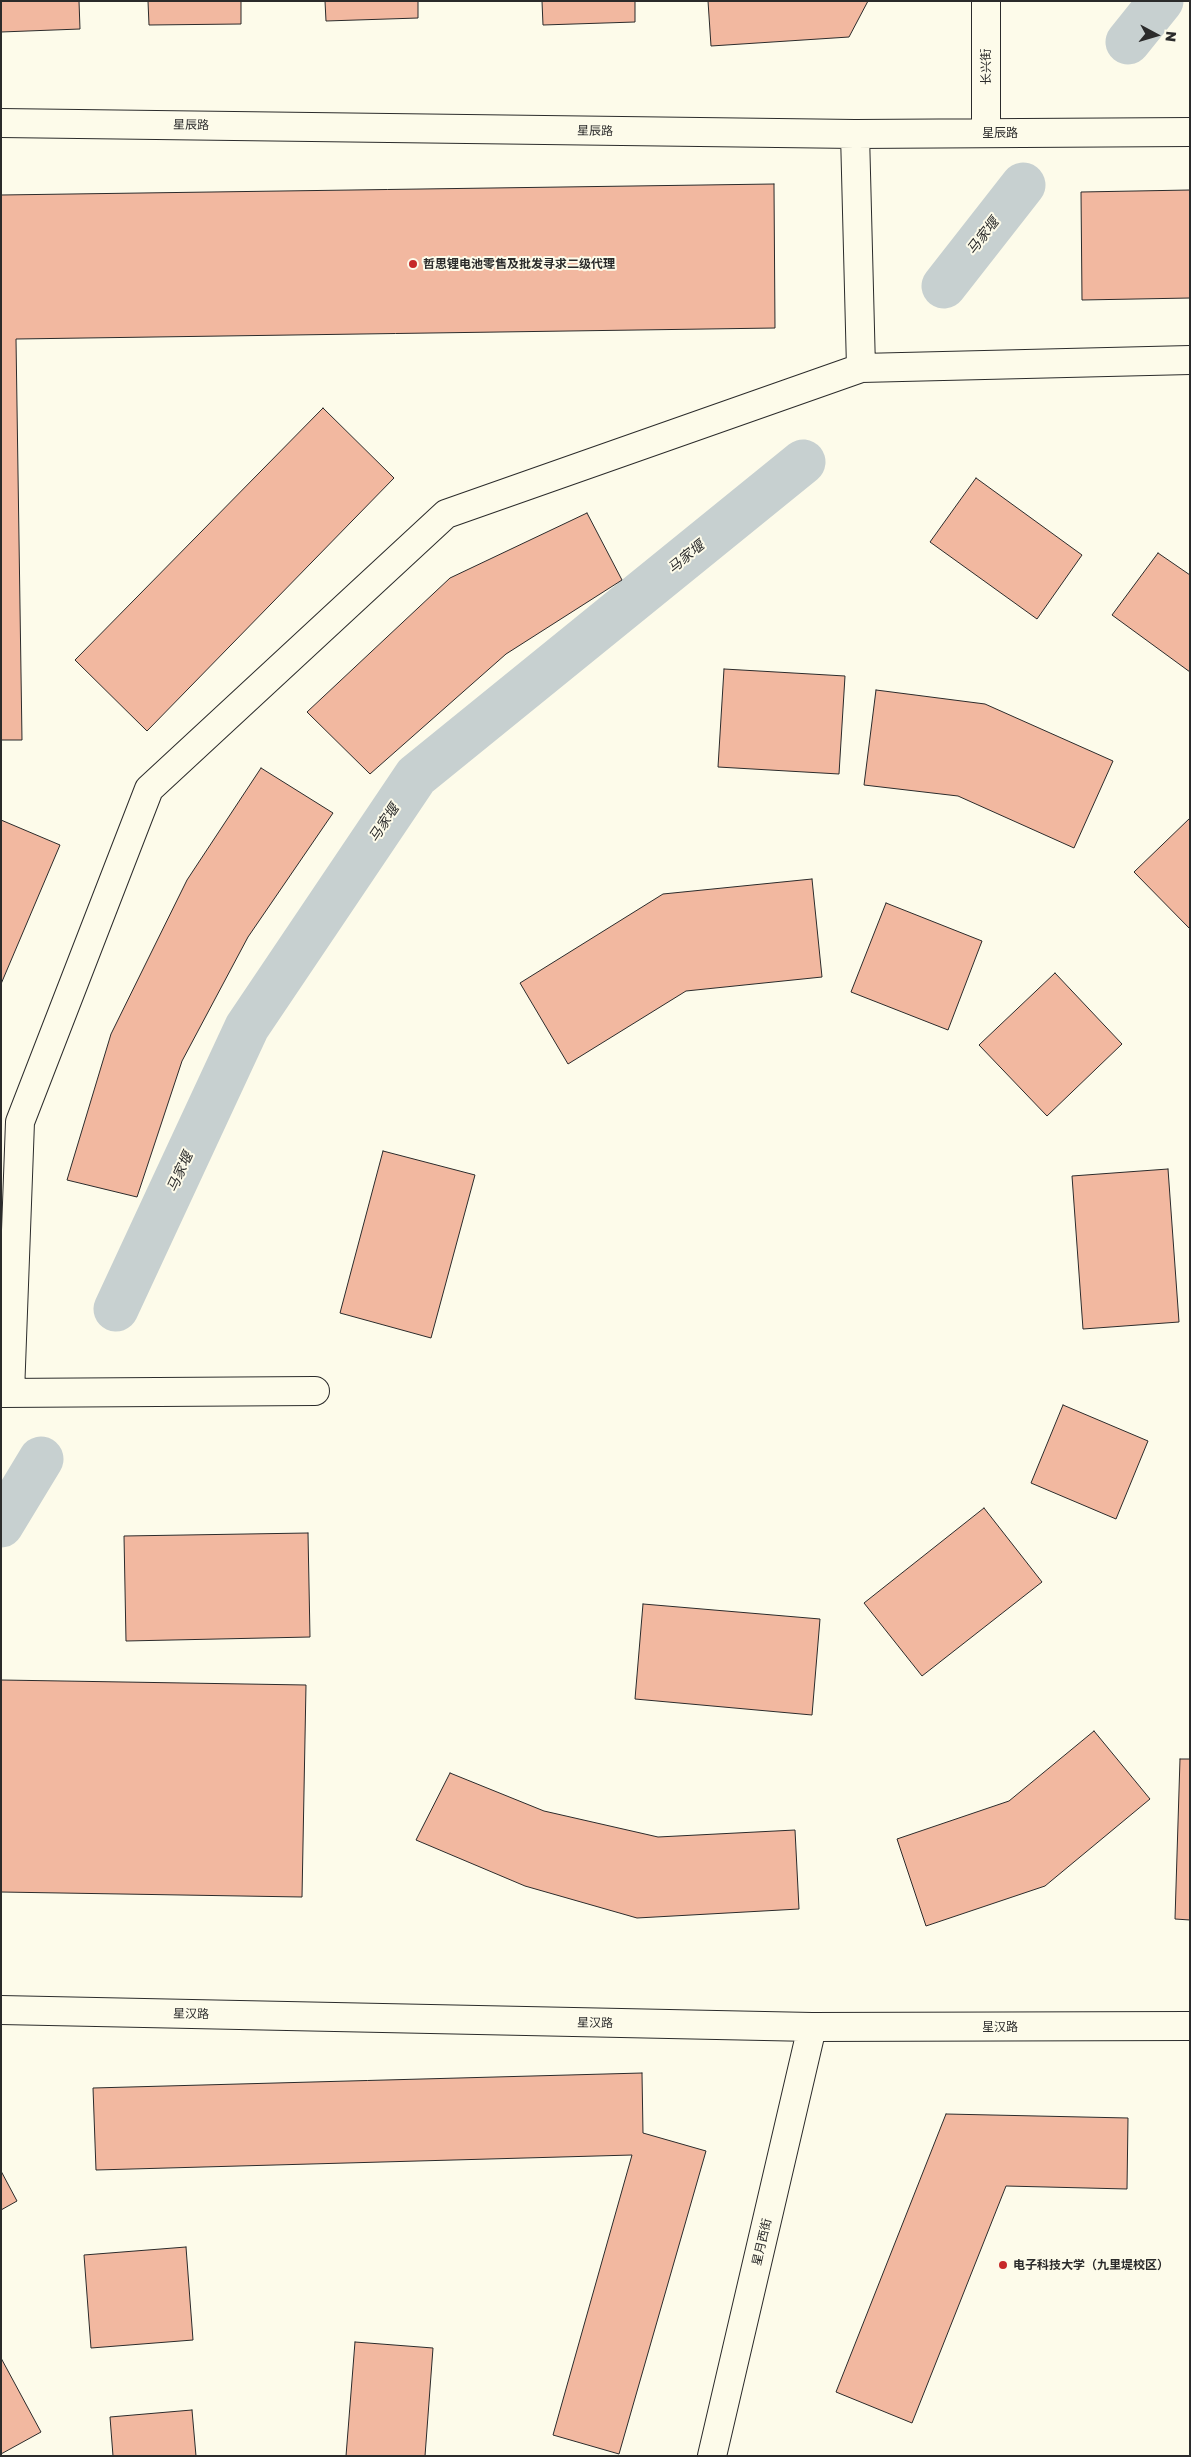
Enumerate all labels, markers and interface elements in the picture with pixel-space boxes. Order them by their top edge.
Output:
north arrow [1131,10,1181,60]
text: N [1162,30,1180,43]
street label: 长兴街 [979,49,993,85]
street label: 星辰路 [173,117,209,133]
street label: 星辰路 [577,123,613,139]
street label: 星辰路 [982,126,1018,140]
water label: 马家堰 [963,214,1003,258]
place label: 哲思锂电池零售及批发寻求二级代理 [423,257,615,271]
marker: 哲思锂电池零售及批发寻求二级代理 [407,258,419,270]
water label: 马家堰 [664,537,708,577]
water label: 马家堰 [365,801,403,845]
water label: 马家堰 [164,1149,196,1195]
street label: 星汉路 [173,2006,209,2022]
street label: 星汉路 [577,2015,613,2031]
street label: 星汉路 [982,2020,1018,2034]
street label: 星月西街 [750,2217,774,2267]
place label: 电子科技大学（九里堤校区） [1013,2258,1169,2272]
marker: 电子科技大学（九里堤校区） [997,2259,1009,2271]

